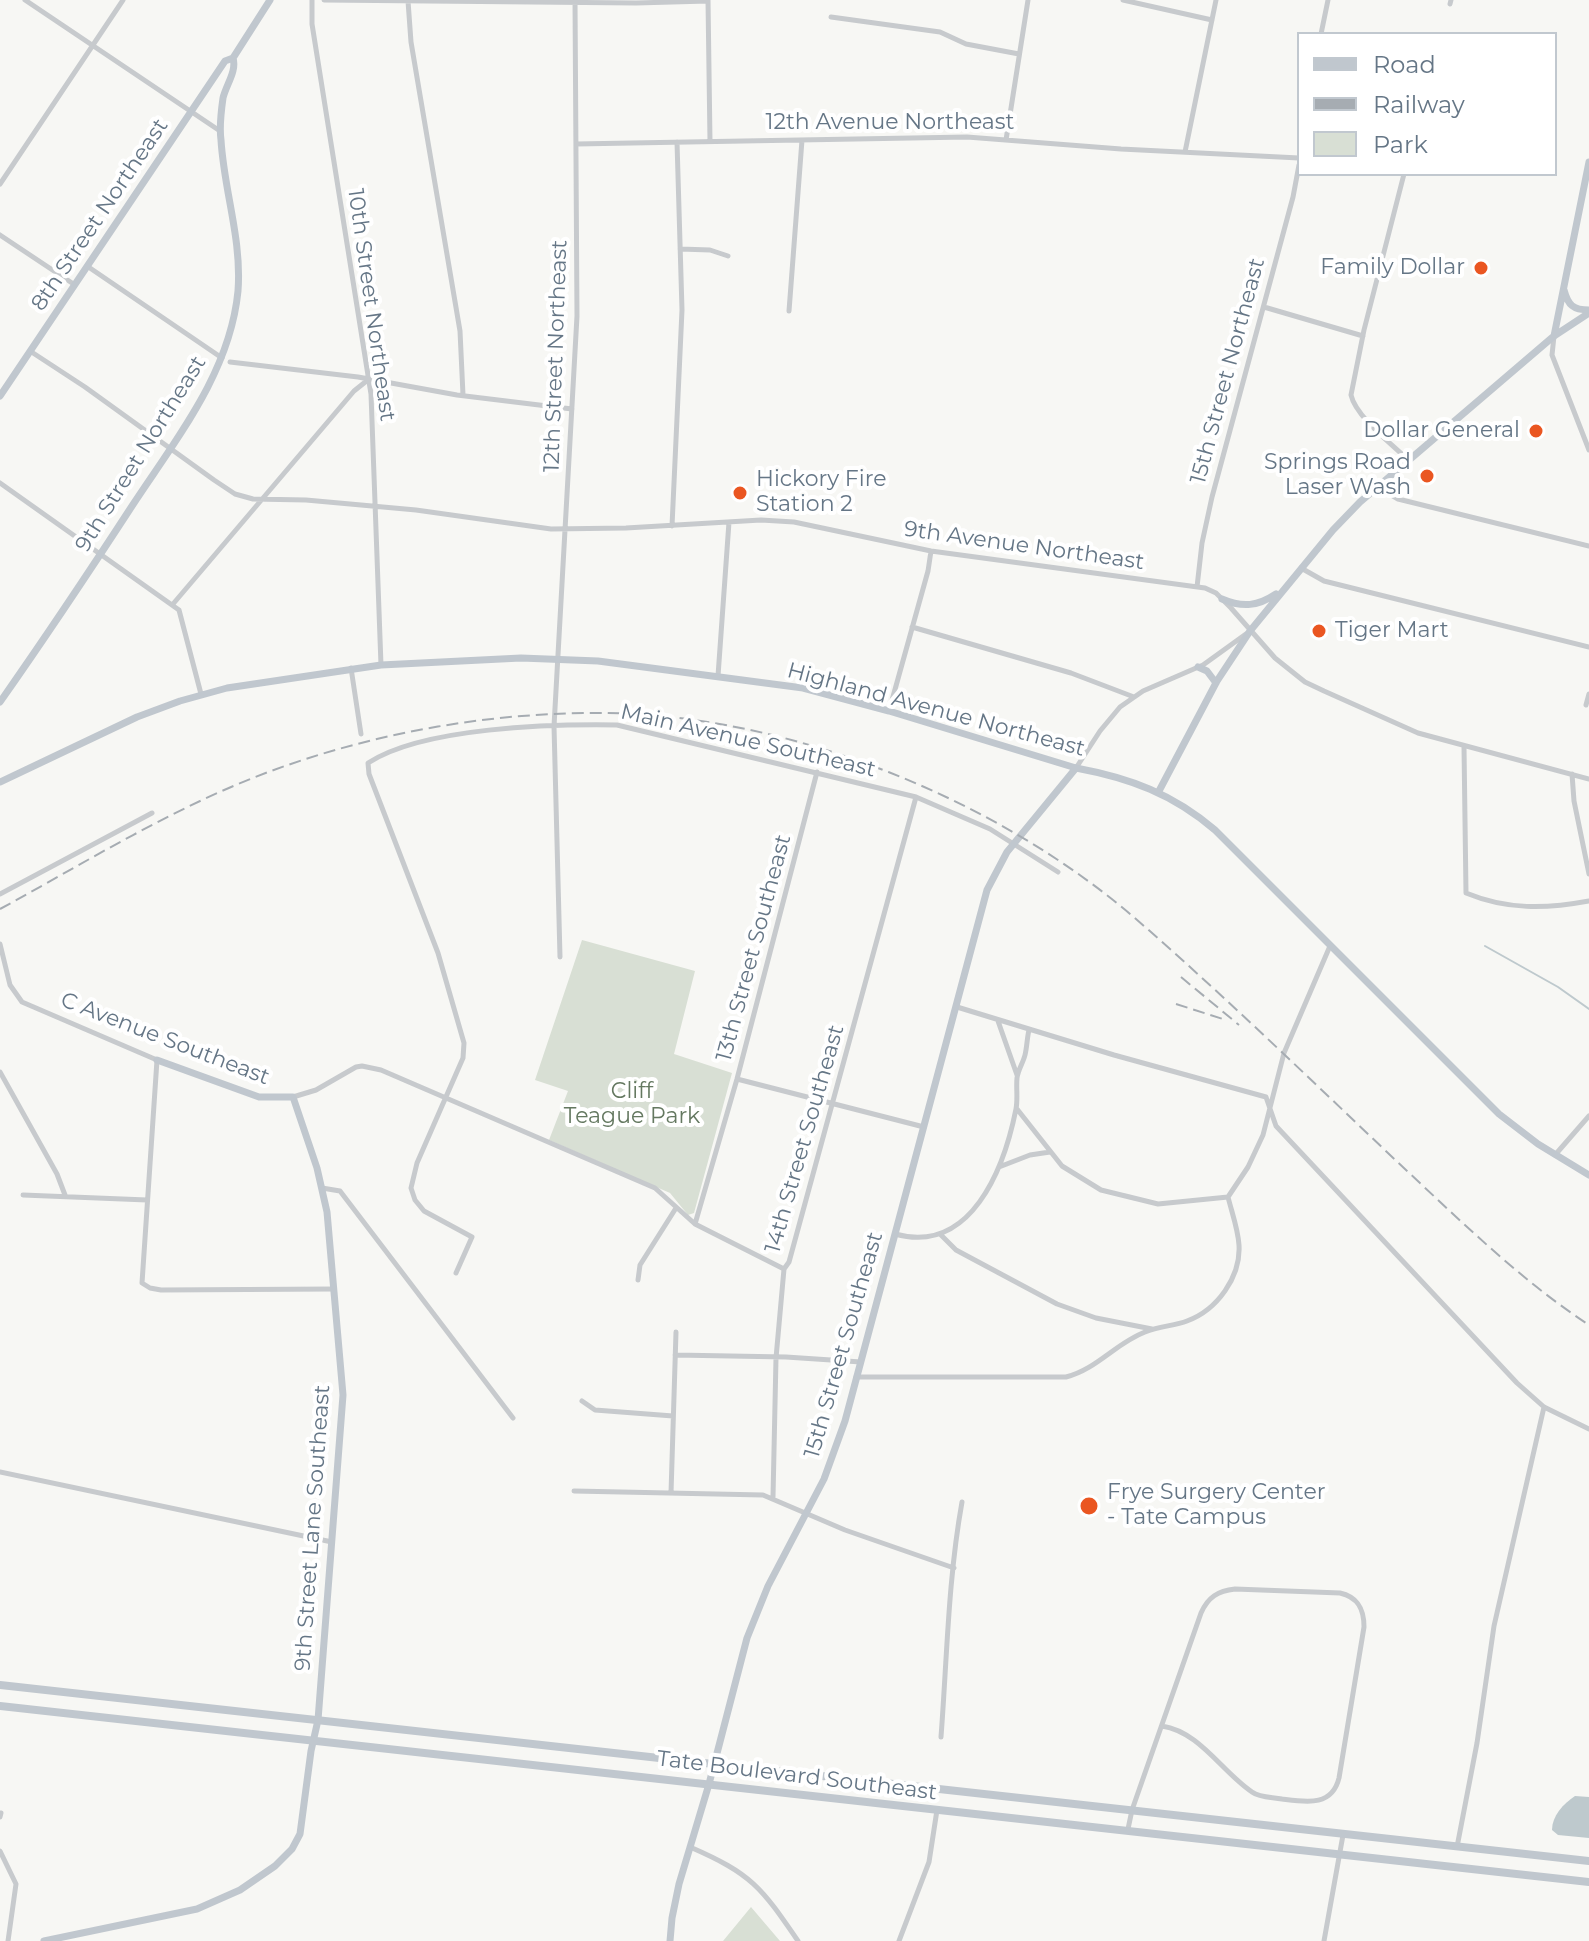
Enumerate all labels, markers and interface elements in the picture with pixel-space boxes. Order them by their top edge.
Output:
legend [1297,32,1557,176]
text: Road [1373,50,1436,79]
text: Railway [1373,90,1465,119]
street label: 12th Avenue Northeast [765,110,1015,136]
street label: 8th Street Northeast [26,114,174,316]
text: Park [1373,130,1428,159]
street label: 10th Street Northeast [342,187,400,423]
street label: 12th Street Northeast [539,239,573,473]
street label: 15th Street Northeast [1185,255,1271,487]
place label: Family Dollar [1320,255,1465,281]
marker: Family Dollar [1472,259,1490,277]
street label: 9th Street Northeast [70,351,212,557]
place label: Dollar General [1363,418,1520,444]
marker: Dollar General [1527,422,1545,440]
place label: Springs Road Laser Wash [1264,450,1411,502]
place label: Hickory Fire Station 2 [756,467,887,518]
marker: Springs Road Laser Wash [1418,467,1436,485]
marker: Hickory Fire Station 2 [731,484,749,502]
street label: 9th Avenue Northeast [902,516,1146,576]
place label: Tiger Mart [1335,618,1449,644]
marker: Tiger Mart [1310,622,1328,640]
street label: Highland Avenue Northeast [784,657,1088,763]
street label: Main Avenue Southeast [618,699,878,783]
street label: 13th Street Southeast [711,832,797,1064]
street label: C Avenue Southeast [57,987,273,1091]
street label: 14th Street Southeast [760,1022,850,1256]
park label: Cliff Teague Park [564,1079,700,1130]
street label: 15th Street Southeast [799,1229,889,1461]
street label: 9th Street Lane Southeast [290,1384,336,1672]
place label: Frye Surgery Center - Tate Campus [1107,1480,1325,1532]
marker: Frye Surgery Center - Tate Campus [1078,1495,1100,1517]
street label: Tate Boulevard Southeast [655,1746,939,1806]

